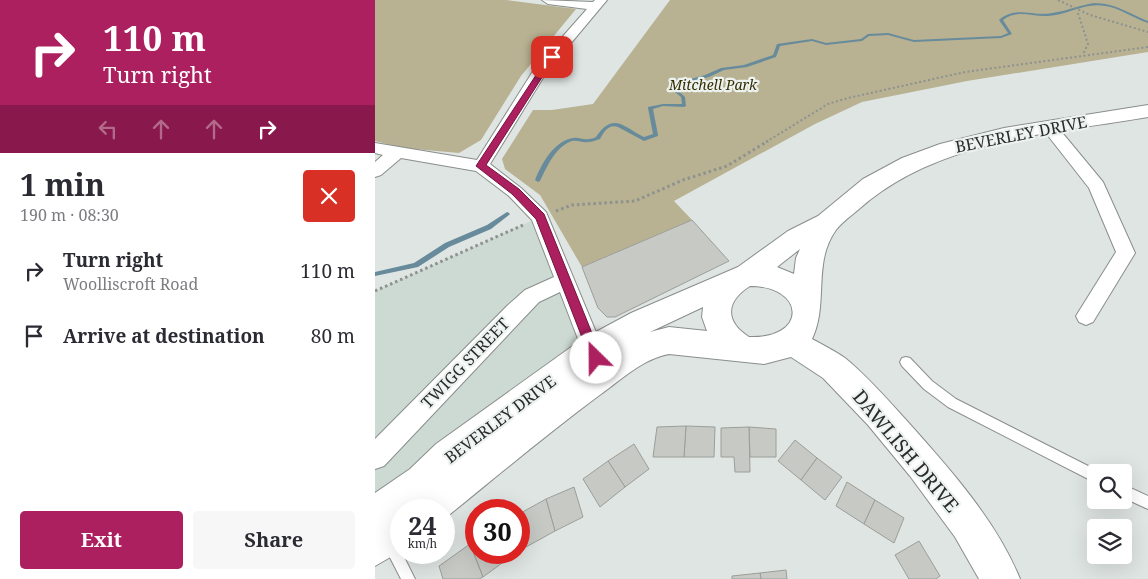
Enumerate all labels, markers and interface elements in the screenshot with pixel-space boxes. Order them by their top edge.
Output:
text: 110 m [103,14,206,61]
icon: right [20,20,85,85]
pin [531,36,573,78]
icon: arrive [538,43,566,71]
text: Turn right [103,59,212,89]
park label: Mitchell Park [668,75,758,94]
street label: BEVERLEY DRIVE [953,110,1089,158]
icon: left [94,115,122,143]
icon: ahead [147,115,175,143]
icon: ahead [200,115,228,143]
icon: right [253,115,281,143]
text: 1 min [20,164,105,205]
button: close [303,170,355,222]
text: 190 m · 08:30 [20,204,119,226]
text: Turn right [63,247,163,273]
icon: right [20,257,48,285]
text: 110 m [300,258,355,284]
text: Woolliscroft Road [63,273,198,295]
street label: TWIGG STREET [416,313,514,413]
icon: arrive [20,322,48,350]
text: Arrive at destination [63,323,265,349]
text: 80 m [311,323,355,349]
position arrow [569,331,621,383]
street label: BEVERLEY DRIVE [440,370,560,468]
street label: DAWLISH DRIVE [847,384,965,518]
map controls [1087,464,1132,564]
button: search [1087,464,1132,509]
speed limit sign: 30 [465,499,530,564]
text: 24 [408,508,437,542]
button: Exit [20,511,183,569]
button: Share [193,511,355,569]
button: layers [1087,519,1132,564]
text: km/h [408,535,437,552]

